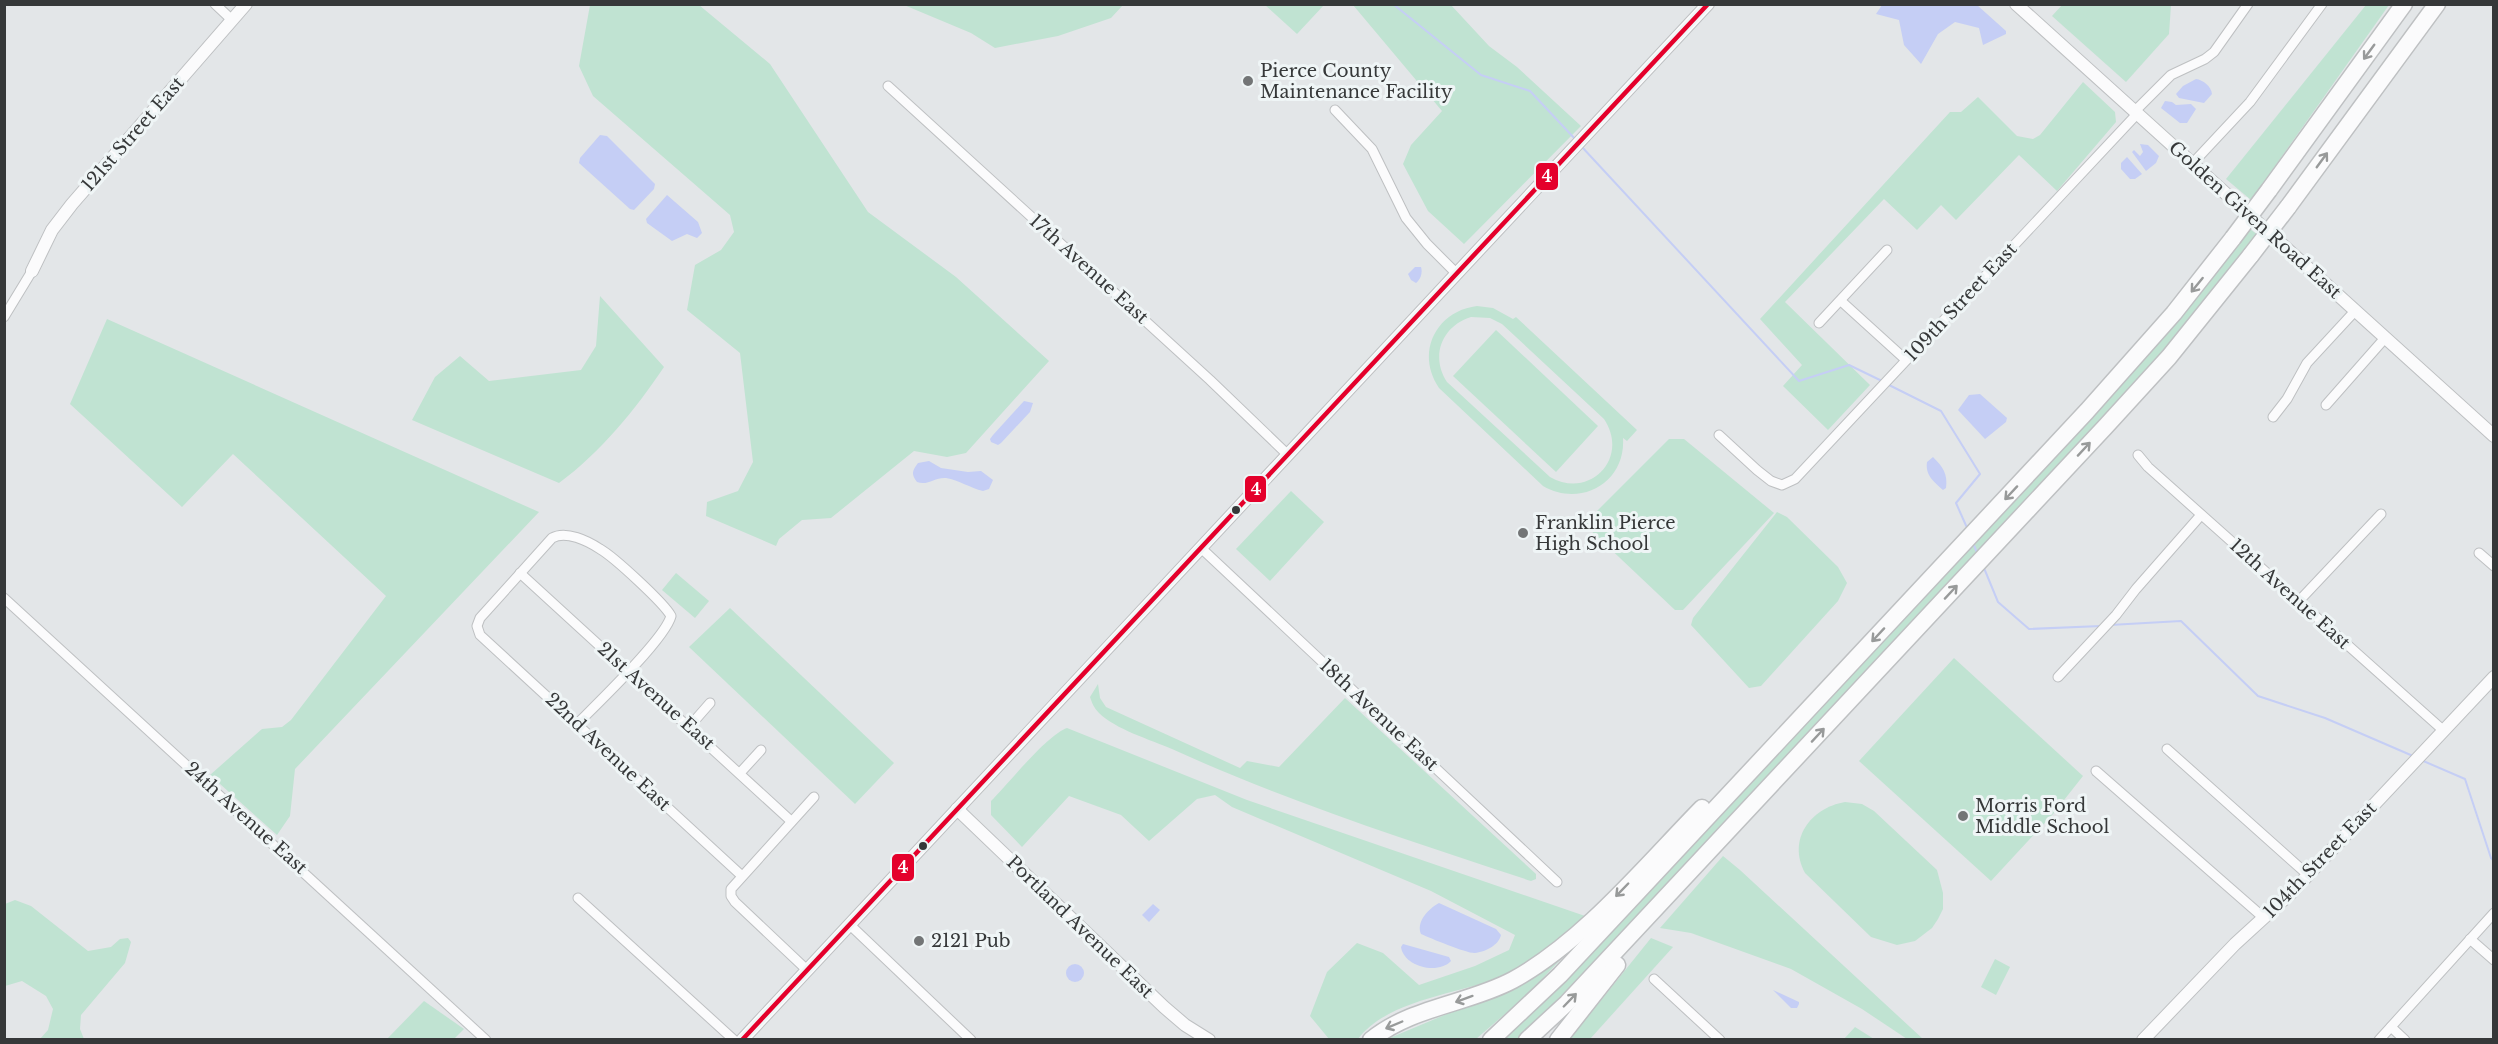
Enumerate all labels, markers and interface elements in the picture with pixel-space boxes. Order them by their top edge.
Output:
one-way arrow [2363,43,2376,59]
place label: Pierce County Maintenance Facility [1260,60,1453,103]
street label: 121st Street East [77,72,189,196]
marker: Pierce County Maintenance Facility [1241,74,1255,88]
street label: Golden Given Road East [2164,137,2346,303]
one-way arrow [2316,153,2328,169]
line badge: 4 [1535,162,1559,191]
text: 4 [1542,166,1552,186]
street label: 17th Avenue East [1025,210,1153,328]
street label: 109th Street East [1900,238,2022,366]
one-way arrow [2190,277,2204,292]
one-way arrow [2077,442,2091,457]
line badge: 4 [1244,475,1267,503]
text: 4 [1251,479,1261,499]
one-way arrow [2004,485,2018,500]
unlabelled marker [1230,504,1242,516]
place label: Franklin Pierce High School [1535,512,1676,555]
marker: Franklin Pierce High School [1516,526,1530,540]
street label: 12th Avenue East [2225,534,2355,654]
one-way arrow [1944,585,1958,600]
one-way arrow [1871,627,1885,642]
street label: 21st Avenue East [593,638,719,755]
street label: 18th Avenue East [1315,654,1443,776]
street label: 22nd Avenue East [541,688,675,816]
one-way arrow [1811,728,1825,743]
street label: 24th Avenue East [180,757,312,879]
place label: Morris Ford Middle School [1975,795,2110,838]
street label: 104th Street East [2259,797,2381,923]
marker: Morris Ford Middle School [1956,809,1970,823]
unlabelled marker [917,840,929,852]
street label: Portland Avenue East [1002,851,1158,1003]
line badge: 4 [891,853,915,882]
text: 4 [898,857,908,877]
one-way arrow [1615,882,1629,897]
place label: 2121 Pub [931,930,1011,952]
marker: 2121 Pub [912,934,926,948]
one-way arrow [1563,992,1577,1007]
one-way arrow [1455,995,1474,1006]
one-way arrow [1386,1020,1404,1031]

